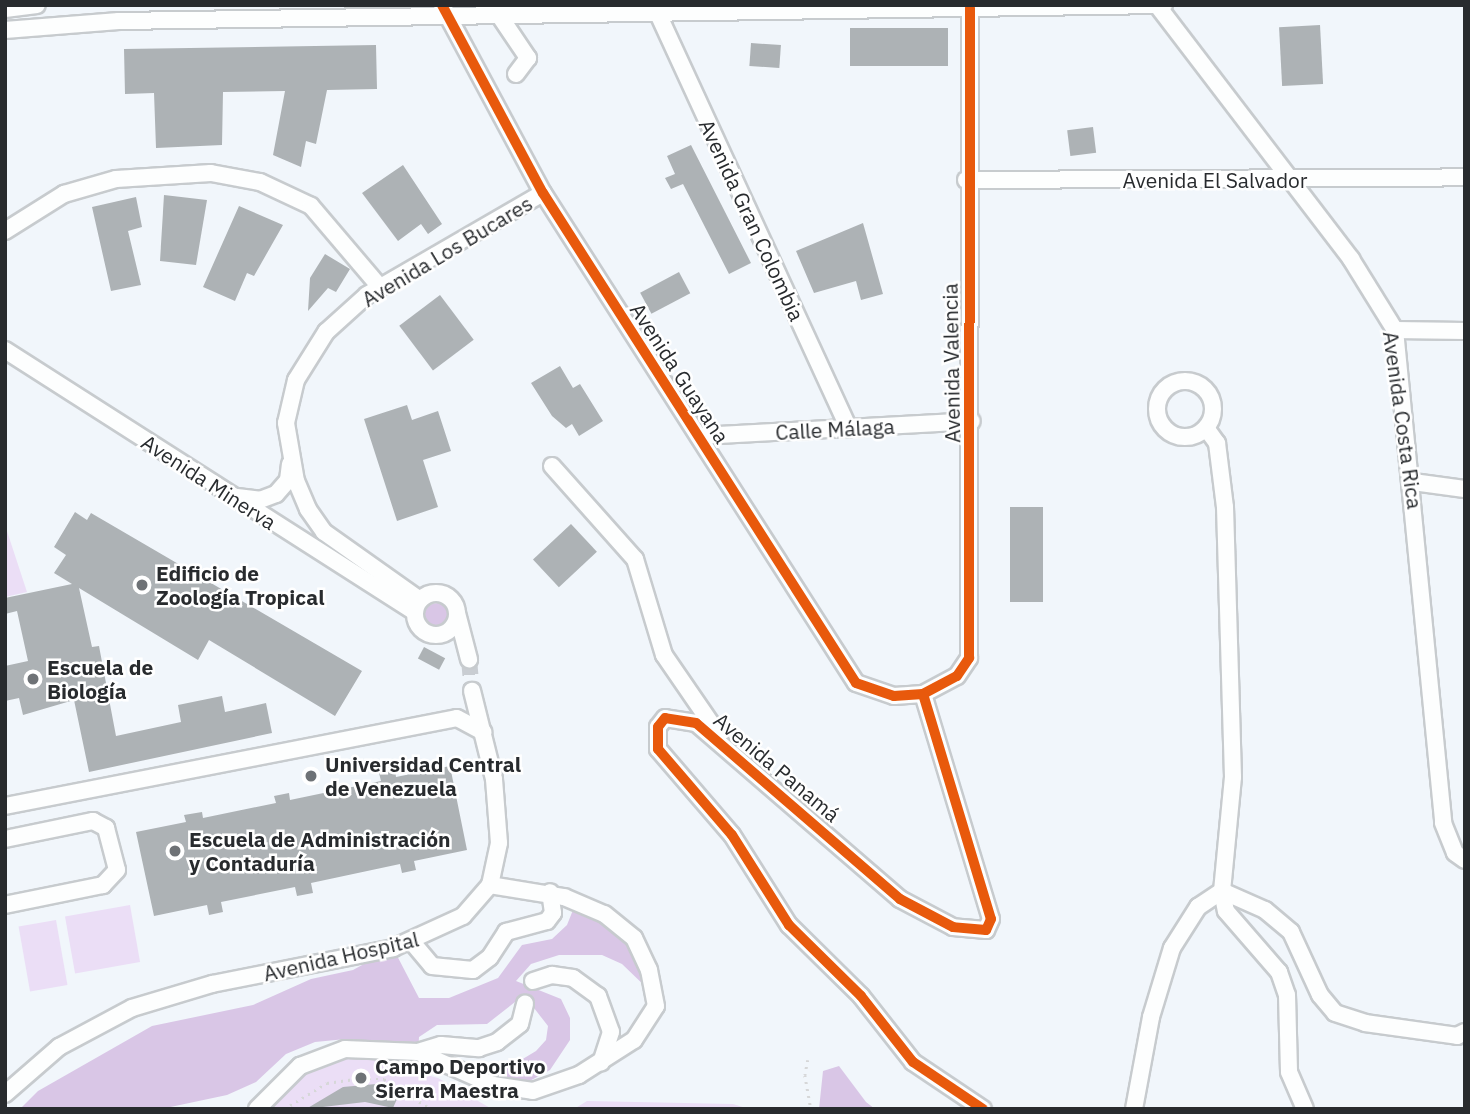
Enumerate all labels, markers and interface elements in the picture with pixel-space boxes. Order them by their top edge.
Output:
street label: Avenida Gran Colombia [694,115,810,325]
street label: Avenida El Salvador [1122,167,1308,193]
street label: Avenida Los Bucares [357,190,537,312]
street label: Avenida Valencia [937,283,965,443]
street label: Avenida Guayana [625,298,735,448]
street label: Avenida Costa Rica [1378,330,1428,510]
street label: Calle Málaga [775,413,895,445]
street label: Avenida Minerva [137,429,281,535]
place label: Edificio de Zoología Tropical [156,560,325,610]
marker: Edificio de Zoología Tropical [134,577,150,593]
place label: Escuela de Biología [47,654,153,704]
marker: Escuela de Biología [25,671,41,687]
street label: Avenida Panamá [709,707,845,827]
place label: Universidad Central de Venezuela [325,751,521,801]
marker: Universidad Central de Venezuela [303,768,319,784]
place label: Escuela de Administración y Contaduría [189,826,451,876]
marker: Escuela de Administración y Contaduría [167,843,183,859]
street label: Avenida Hospital [261,926,421,986]
place label: Campo Deportivo Sierra Maestra [375,1053,546,1103]
marker: Campo Deportivo Sierra Maestra [353,1070,369,1086]

